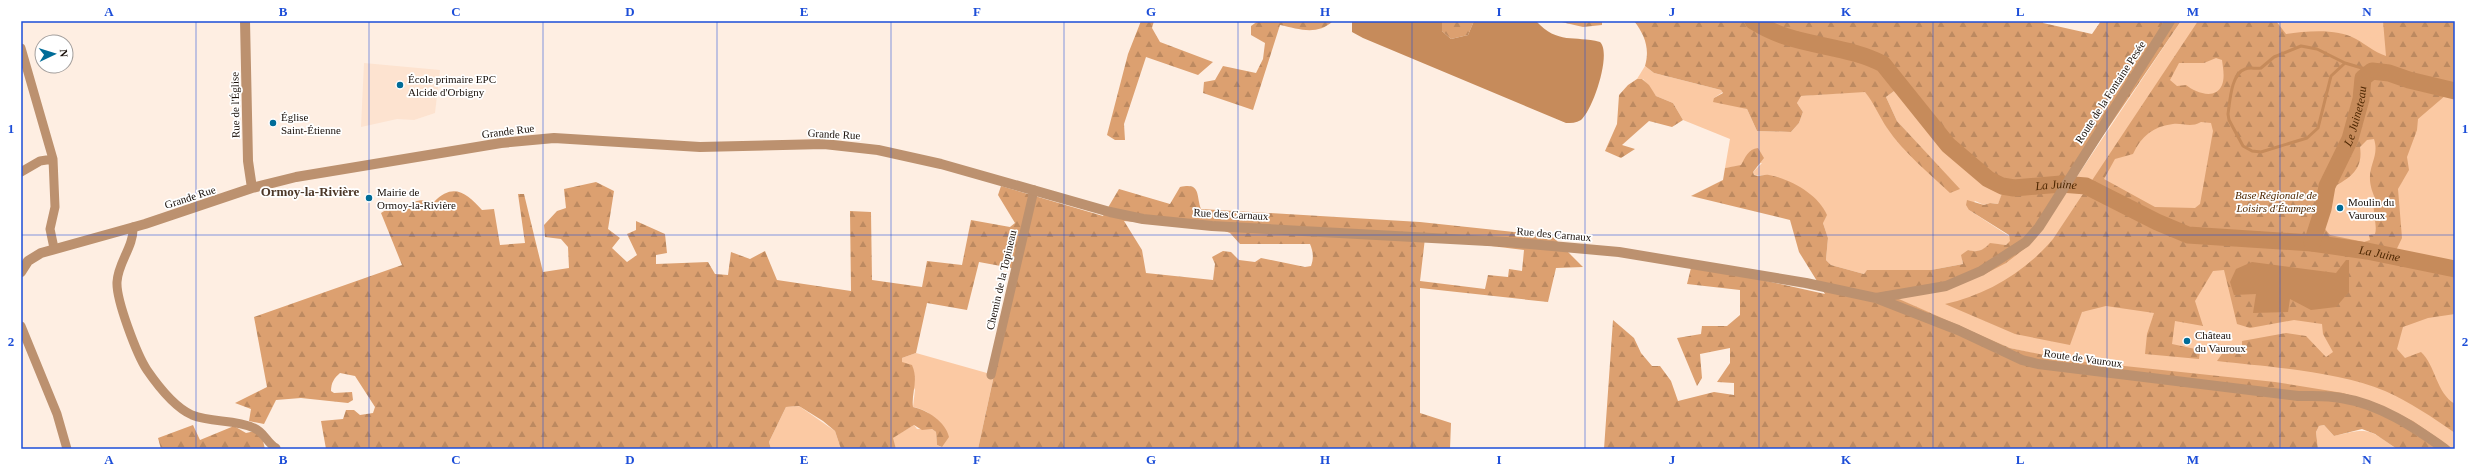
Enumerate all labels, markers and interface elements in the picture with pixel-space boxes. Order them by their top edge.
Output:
text: A [104,4,114,19]
text: B [279,4,288,19]
text: C [451,4,461,19]
text: D [625,4,635,19]
text: E [800,4,808,19]
text: F [973,4,981,19]
text: G [1146,4,1156,19]
text: H [1320,4,1330,19]
text: I [1496,4,1502,19]
text: J [1669,4,1676,19]
text: K [1841,4,1852,19]
text: L [2016,4,2025,19]
text: M [2187,4,2199,19]
text: N [2362,4,2372,19]
north arrow [34,34,74,74]
street label: Route de la Fontaine Pesée [2073,39,2148,145]
text: N [58,49,70,58]
street label: Rue de l'Église [228,72,242,138]
place label: École primaire EPC Alcide d'Orbigny [408,73,496,98]
marker: École primaire EPC Alcide d'Orbigny [395,80,405,90]
water label: Le Juineteau [2340,85,2369,149]
place label: Église Saint-Étienne [281,111,341,136]
marker: Église Saint-Étienne [268,118,278,128]
text: 1 [8,121,14,136]
text: 1 [2462,121,2468,136]
street label: Grande Rue [481,122,535,140]
street label: Grande Rue [807,127,861,141]
water label: La Juine [2034,177,2078,193]
street label: Grande Rue [163,183,217,211]
district label: Ormoy-la-Rivière [261,184,360,199]
place label: Mairie de Ormoy-la-Rivière [377,186,456,211]
park label: Base Régionale de Loisirs d'Étampes [2235,189,2317,214]
marker: Mairie de Ormoy-la-Rivière [364,193,374,203]
place label: Moulin du Vauroux [2348,196,2395,221]
marker: Moulin du Vauroux [2335,203,2345,213]
street label: Rue des Carnaux [1193,206,1269,222]
street label: Rue des Carnaux [1516,225,1592,243]
street label: Chemin de la Topineau [984,228,1018,331]
water label: La Juine [2357,243,2402,265]
place label: Château du Vauroux [2195,329,2246,354]
text: 2 [8,334,14,349]
text: 2 [2462,334,2468,349]
marker: Château du Vauroux [2182,336,2192,346]
street label: Route de Vauroux [2043,347,2124,370]
text: A [104,452,114,467]
text: B [279,452,288,467]
text: C [451,452,461,467]
text: D [625,452,635,467]
text: E [800,452,808,467]
text: F [973,452,981,467]
text: G [1146,452,1156,467]
text: H [1320,452,1330,467]
text: I [1496,452,1502,467]
text: J [1669,452,1676,467]
text: K [1841,452,1852,467]
text: L [2016,452,2025,467]
text: M [2187,452,2199,467]
text: N [2362,452,2372,467]

